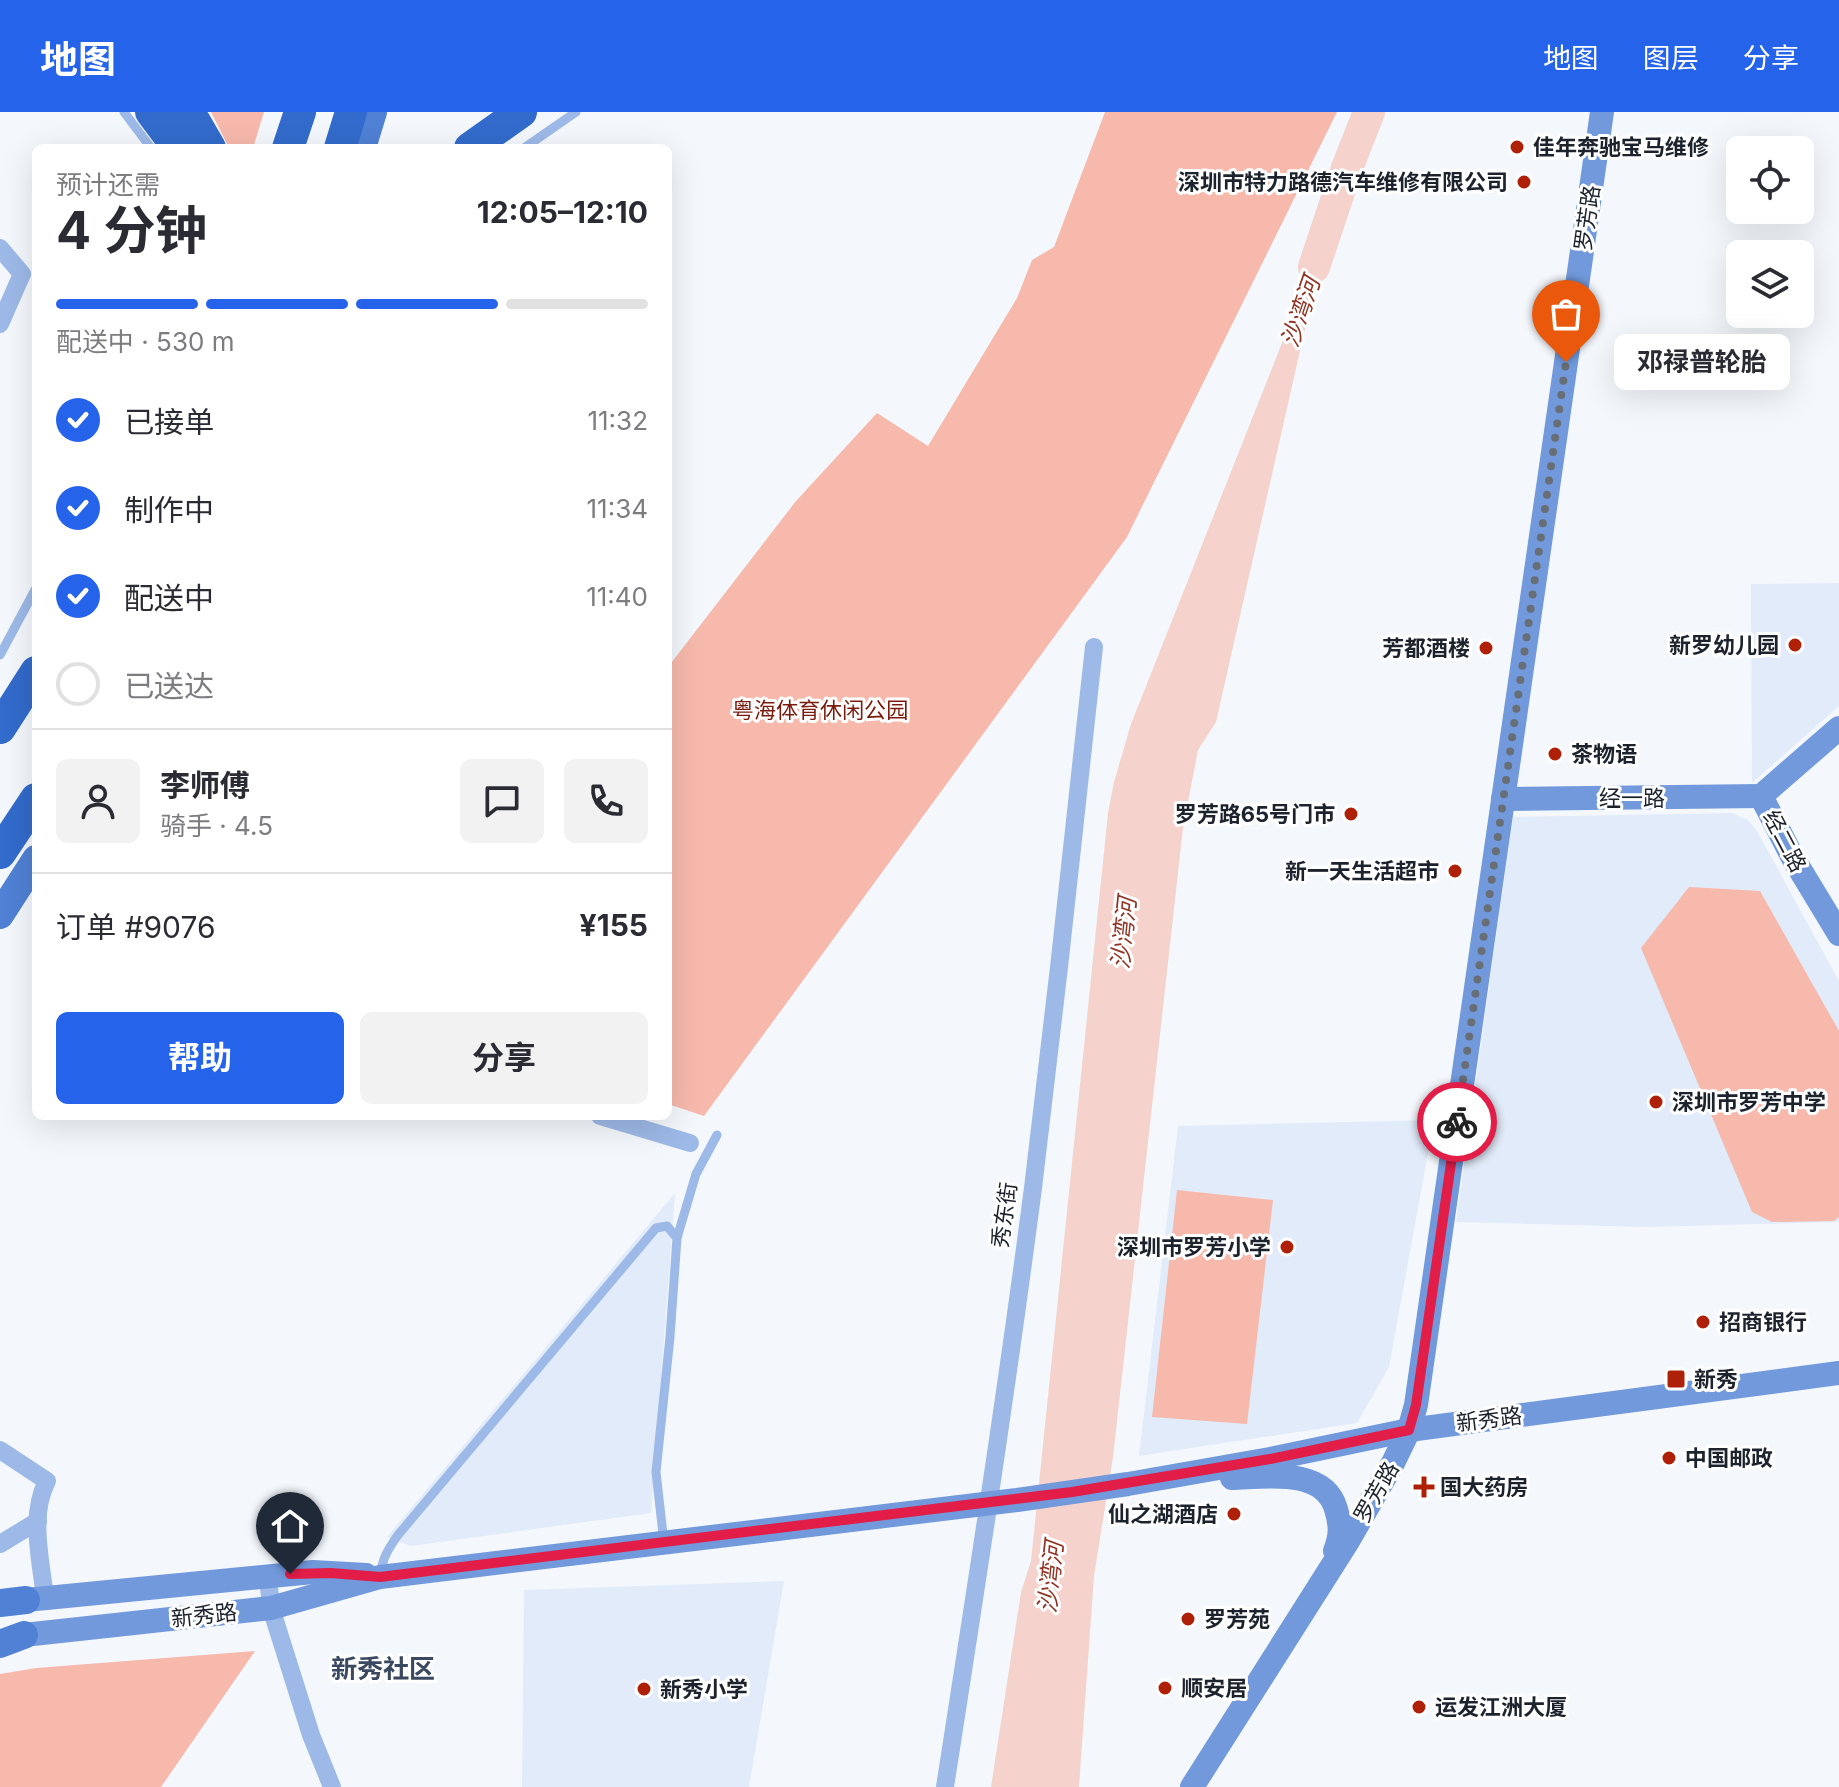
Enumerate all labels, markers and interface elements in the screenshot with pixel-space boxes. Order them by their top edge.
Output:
text: 地图 [40,36,116,82]
text: 地图 [1543,41,1599,75]
text: 图层 [1643,41,1699,75]
text: 分享 [1743,41,1799,75]
place label: 佳年奔驰宝马维修 [1533,134,1709,160]
map controls [1726,136,1814,328]
button: locate [1726,136,1814,224]
marker: 佳年奔驰宝马维修 [1508,138,1526,156]
text: 预计还需 [56,169,160,200]
place label: 深圳市特力路德汽车维修有限公司 [1178,169,1508,195]
marker: 深圳市特力路德汽车维修有限公司 [1515,173,1533,191]
street label: 罗芳路 [1570,184,1604,252]
text: 12:05–12:10 [477,194,648,230]
text: 4 分钟 [56,199,207,262]
button: layers [1726,240,1814,328]
water label: 沙湾河 [1275,269,1327,351]
pin [1532,280,1600,362]
icon: bag [1544,292,1588,336]
text: 配送中 · 530 m [56,326,234,357]
callout: 邓禄普轮胎 [1614,334,1790,390]
text: 邓禄普轮胎 [1637,346,1767,377]
icon: check [56,398,100,442]
text: 已接单 [124,404,214,440]
text: 11:32 [587,405,648,436]
icon: check [56,486,100,530]
text: 制作中 [124,492,214,528]
text: 11:34 [587,493,648,524]
icon: check [56,574,100,618]
text: 配送中 [124,580,214,616]
text: 11:40 [586,581,648,612]
place label: 新罗幼儿园 [1669,632,1779,658]
place label: 芳都酒楼 [1382,635,1470,661]
marker: 新罗幼儿园 [1786,636,1804,654]
marker: 芳都酒楼 [1477,639,1495,657]
text: 已送达 [124,668,214,704]
park label: 粤海体育休闲公园 [732,697,908,723]
place label: 茶物语 [1571,741,1637,767]
marker: 茶物语 [1546,745,1564,763]
button: person [56,759,140,843]
button: chat [460,759,544,843]
button: phone [564,759,648,843]
text: 李师傅 [160,767,250,803]
street label: 经一路 [1599,785,1665,811]
place label: 罗芳路65号门市 [1175,801,1335,827]
marker: 罗芳路65号门市 [1342,805,1360,823]
street label: 经二路 [1758,806,1812,876]
text: 骑手 · 4.5 [160,810,273,841]
place label: 新一天生活超市 [1285,858,1439,884]
marker: 新一天生活超市 [1446,862,1464,880]
water label: 沙湾河 [1105,892,1142,970]
text: ¥155 [580,907,648,943]
text: 订单 #9076 [56,909,216,945]
button: 帮助 [56,1012,344,1104]
button: 分享 [360,1012,648,1104]
courier [1417,1082,1497,1162]
place label: 深圳市罗芳中学 [1672,1089,1826,1115]
marker: 深圳市罗芳中学 [1647,1093,1665,1111]
icon: bike [1435,1100,1479,1144]
street label: 秀东街 [987,1181,1021,1249]
place label: 深圳市罗芳小学 [1117,1234,1271,1260]
marker: 深圳市罗芳小学 [1278,1238,1296,1256]
place label: 招商银行 [1719,1309,1807,1335]
marker: 招商银行 [1694,1313,1712,1331]
place label: 新秀 [1694,1366,1738,1392]
marker: 新秀 [1665,1368,1687,1390]
street label: 新秀路 [1455,1402,1523,1436]
place label: 中国邮政 [1685,1445,1773,1471]
marker: 中国邮政 [1660,1449,1678,1467]
street label: 罗芳路 [1348,1457,1404,1527]
place label: 国大药房 [1440,1474,1528,1500]
marker: 国大药房 [1415,1478,1433,1496]
pin [256,1492,324,1574]
place label: 仙之湖酒店 [1108,1501,1218,1527]
icon: home [268,1504,312,1548]
marker: 仙之湖酒店 [1225,1505,1243,1523]
water label: 沙湾河 [1032,1536,1069,1614]
street label: 新秀路 [170,1599,238,1631]
place label: 罗芳苑 [1204,1606,1270,1632]
marker: 罗芳苑 [1179,1610,1197,1628]
district label: 新秀社区 [331,1653,435,1684]
place label: 顺安居 [1181,1675,1247,1701]
place label: 新秀小学 [660,1676,748,1702]
marker: 顺安居 [1156,1679,1174,1697]
marker: 新秀小学 [635,1680,653,1698]
place label: 运发江洲大厦 [1435,1694,1567,1720]
marker: 运发江洲大厦 [1410,1698,1428,1716]

